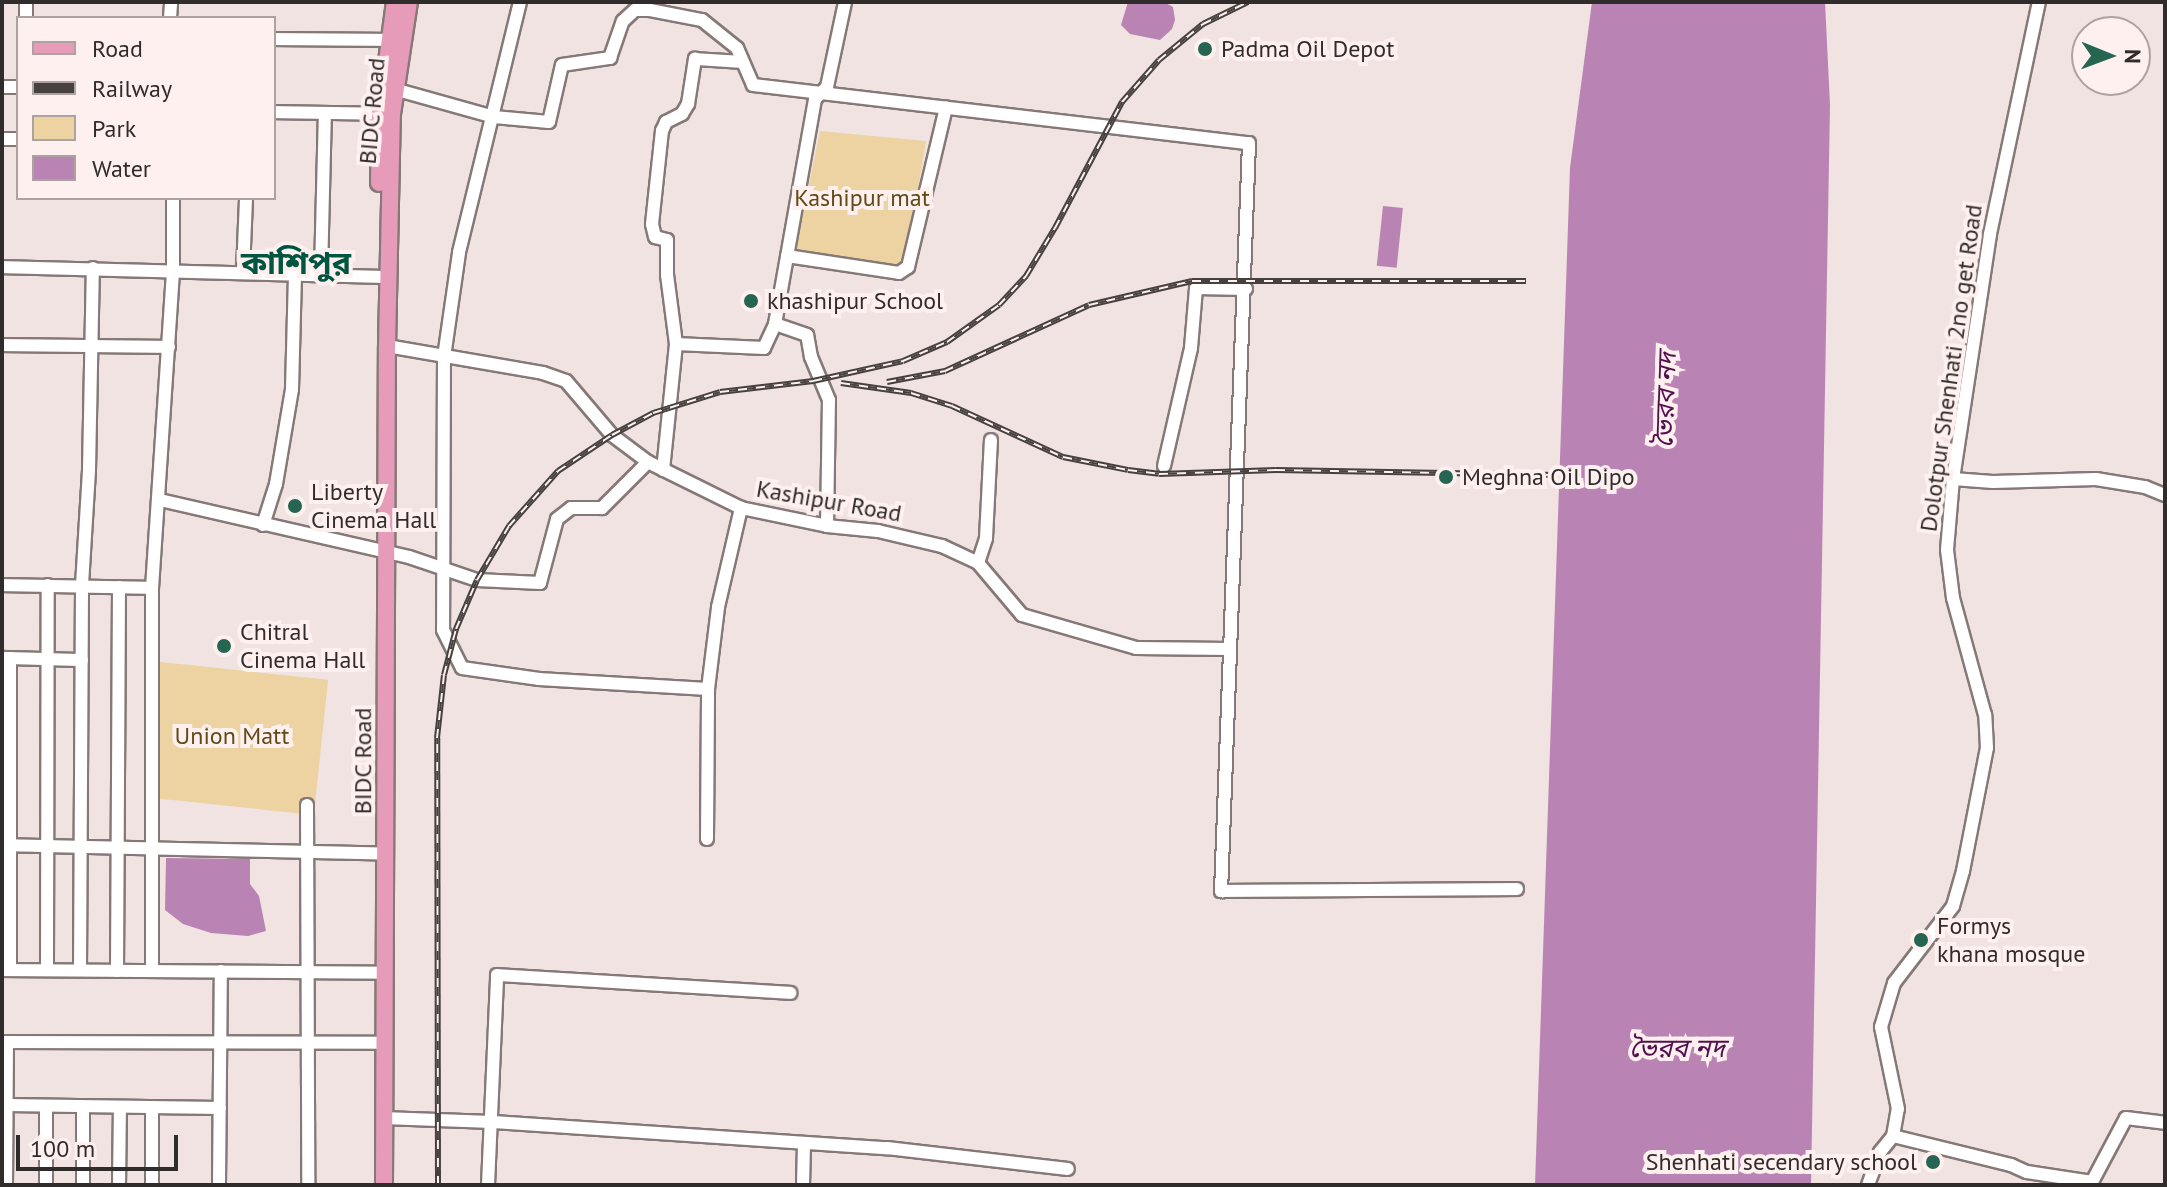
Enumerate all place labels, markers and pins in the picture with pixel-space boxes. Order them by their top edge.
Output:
place label: Padma Oil Depot [1221,35,1394,63]
marker: Padma Oil Depot [1196,40,1214,58]
place label: khashipur School [767,287,943,315]
marker: khashipur School [742,292,760,310]
place label: Meghna Oil Dipo [1462,463,1635,491]
marker: Meghna Oil Dipo [1437,468,1455,486]
place label: Liberty Cinema Hall [311,478,436,534]
marker: Liberty Cinema Hall [286,497,304,515]
place label: Chitral Cinema Hall [240,618,365,674]
marker: Chitral Cinema Hall [215,637,233,655]
place label: Formys khana mosque [1937,912,2085,968]
marker: Formys khana mosque [1912,931,1930,949]
place label: Shenhati secendary school [1645,1148,1917,1176]
marker: Shenhati secendary school [1924,1153,1942,1171]

